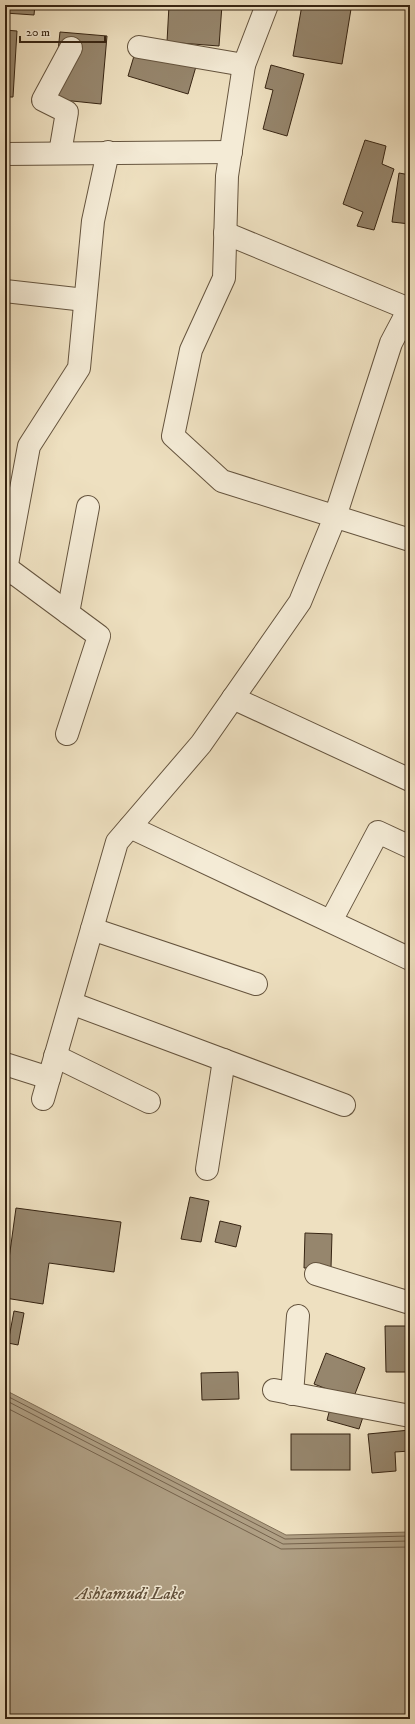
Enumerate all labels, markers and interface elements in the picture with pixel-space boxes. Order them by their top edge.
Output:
scale bar [20,18,105,44]
text: 20 m [26,25,50,40]
water label: Ashtamudi Lake [74,1583,185,1605]

